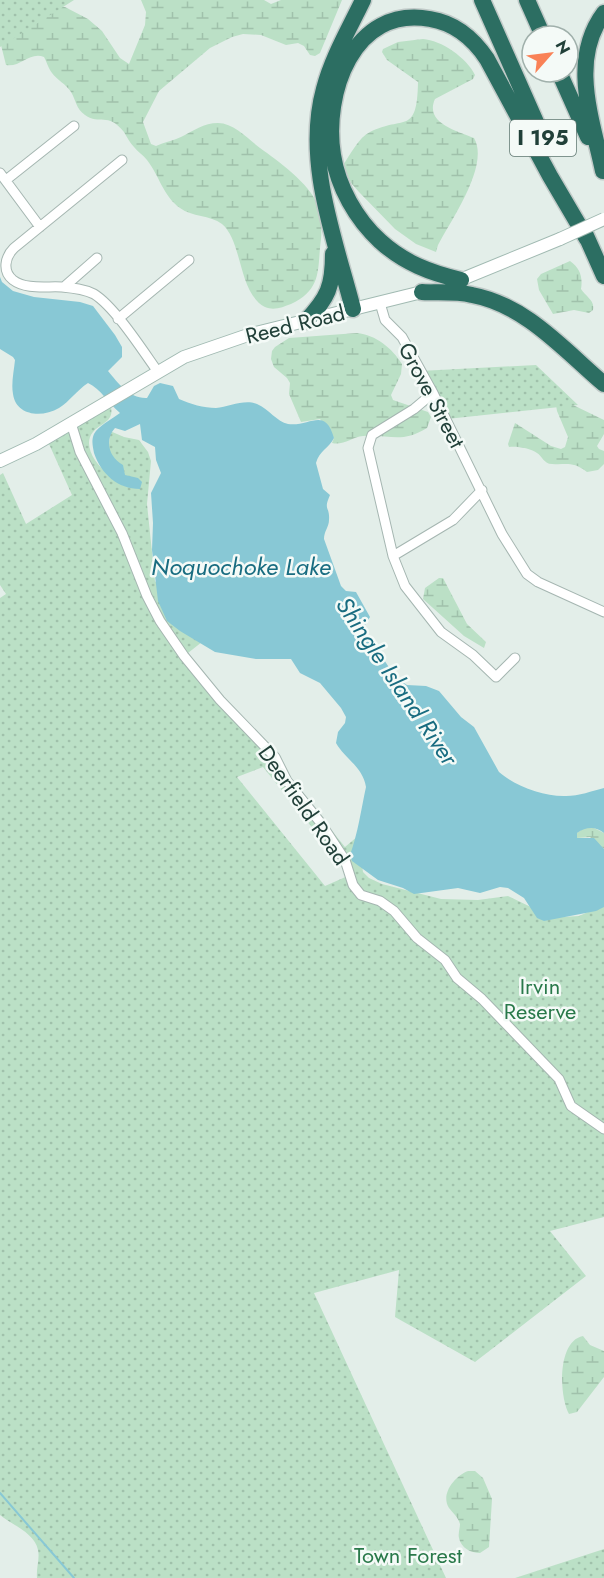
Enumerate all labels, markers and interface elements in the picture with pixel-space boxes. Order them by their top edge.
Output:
north arrow [520,24,580,84]
text: N [550,36,576,58]
road number: I 195 [510,120,576,156]
street label: Reed Road [242,296,348,352]
street label: Grove Street [391,336,474,454]
water label: Noquochoke Lake [151,549,331,584]
water label: Shingle Island River [328,590,468,774]
street label: Deerfield Road [251,738,357,872]
park label: Irvin Reserve [504,970,576,1027]
park label: Town Forest [354,1539,463,1571]

